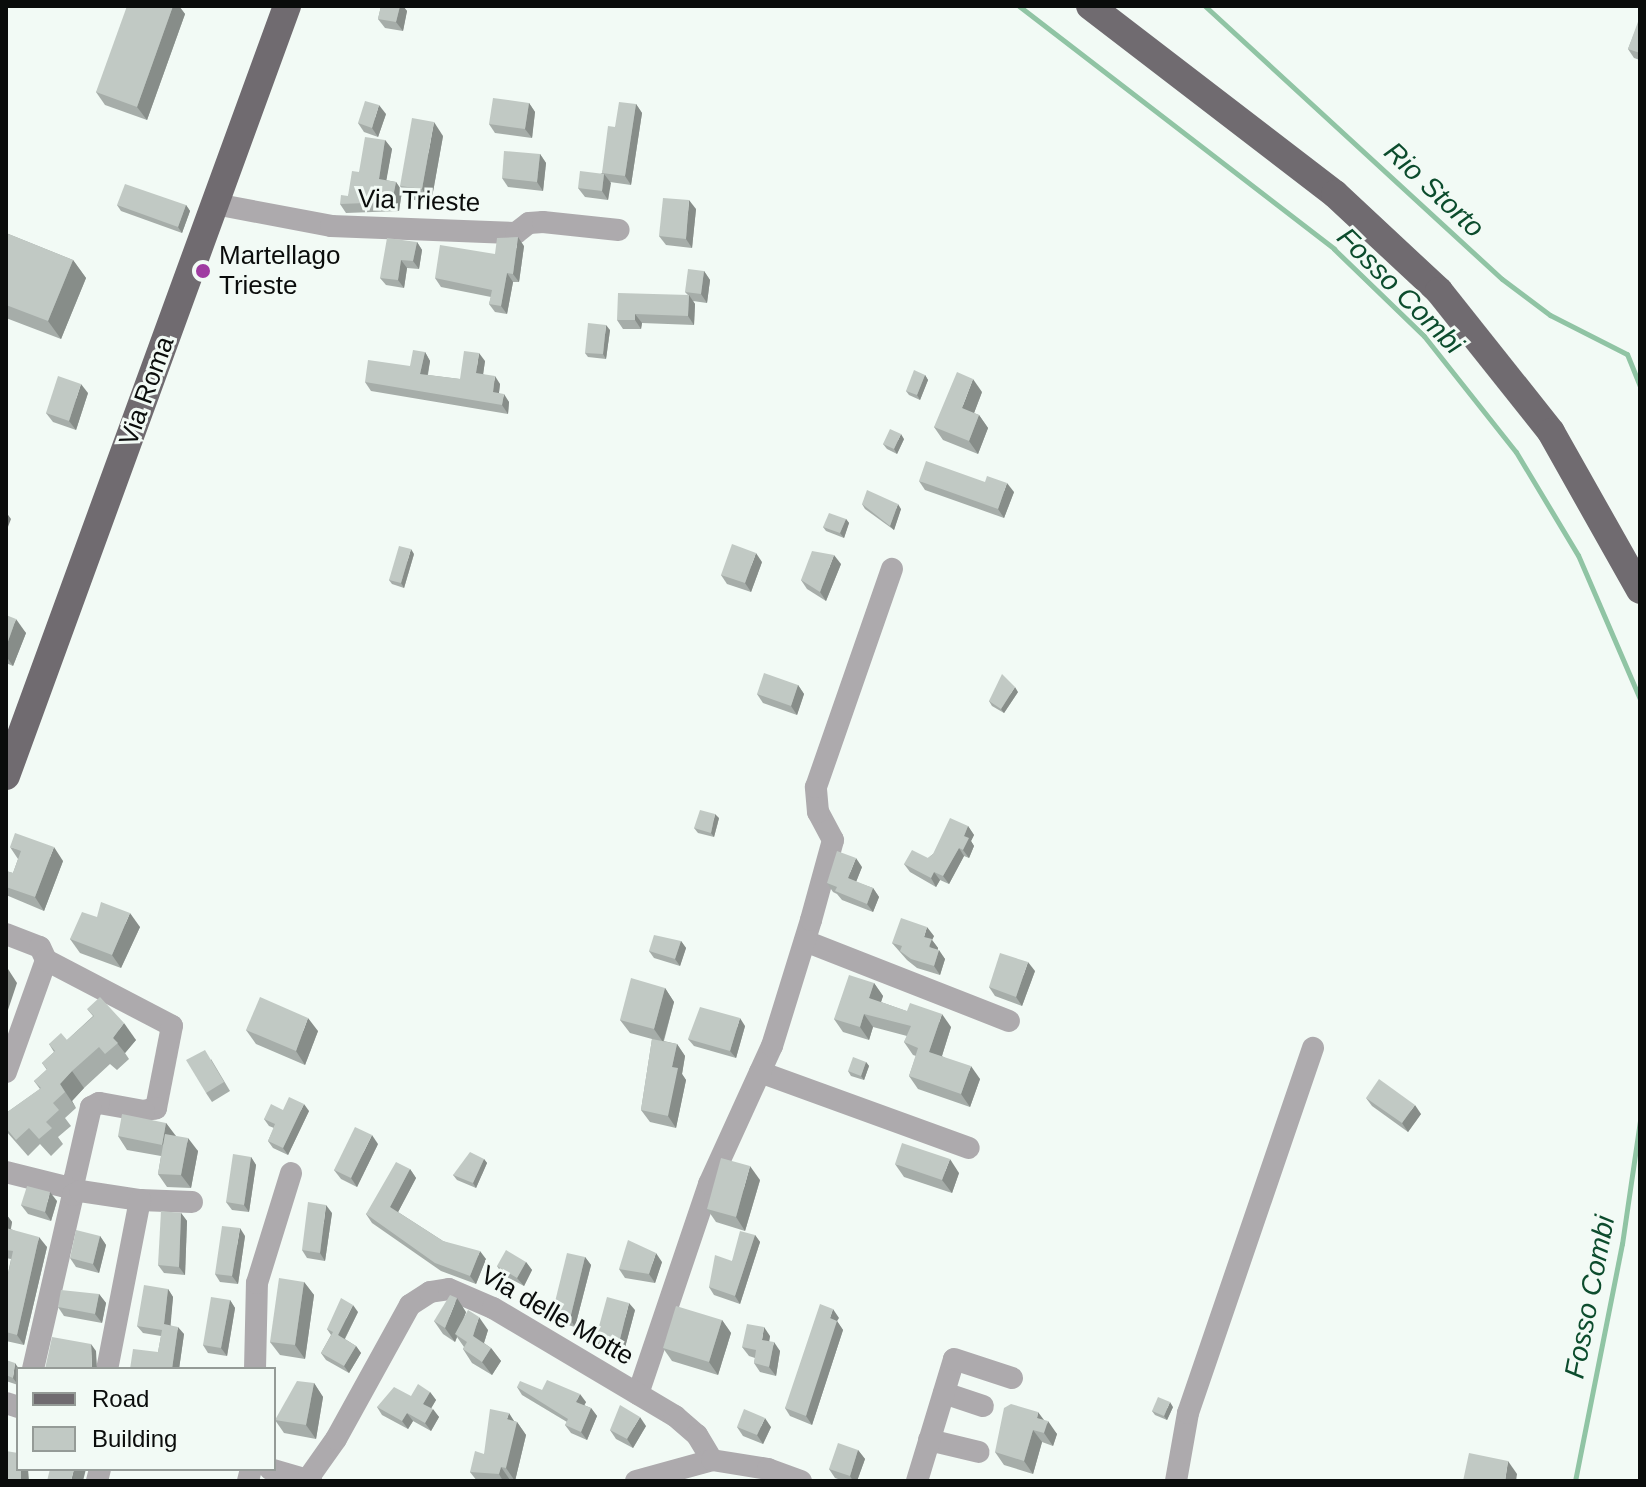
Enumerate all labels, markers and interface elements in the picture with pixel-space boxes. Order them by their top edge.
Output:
water label: Rio Storto [1377,135,1491,245]
street label: Via Trieste [357,183,481,219]
water label: Fosso Combi [1330,221,1470,361]
place label: Martellago Trieste [219,240,340,302]
marker: Martellago Trieste [194,262,212,280]
street label: Via Roma [113,332,181,450]
water label: Fosso Combi [1558,1213,1622,1381]
street label: Via delle Motte [475,1260,639,1372]
legend [16,1367,276,1471]
text: Road [92,1385,149,1412]
text: Building [92,1425,177,1452]

